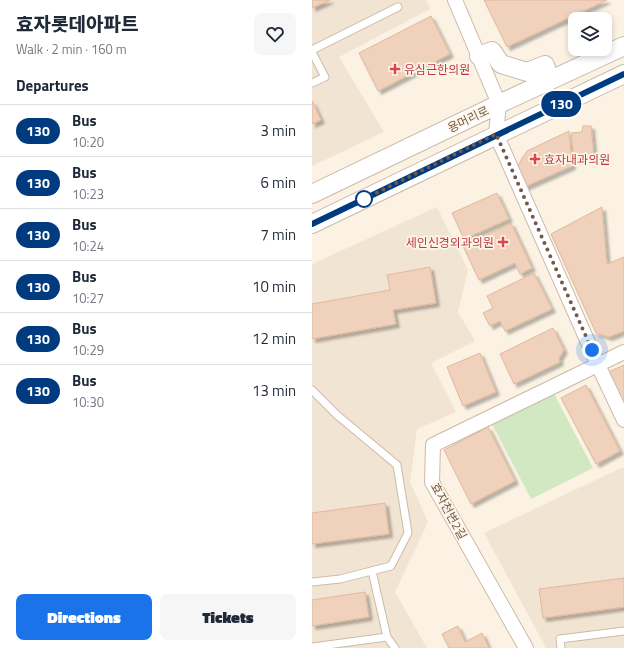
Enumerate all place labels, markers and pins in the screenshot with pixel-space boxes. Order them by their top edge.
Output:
place label: 유심근한의원 [404,60,470,79]
marker: 유심근한의원 [389,63,401,75]
place label: 효자내과의원 [544,150,610,169]
marker: 효자내과의원 [529,153,541,165]
unlabelled marker [355,190,373,208]
place label: 세인신경외과의원 [406,233,494,252]
marker: 세인신경외과의원 [497,236,509,248]

